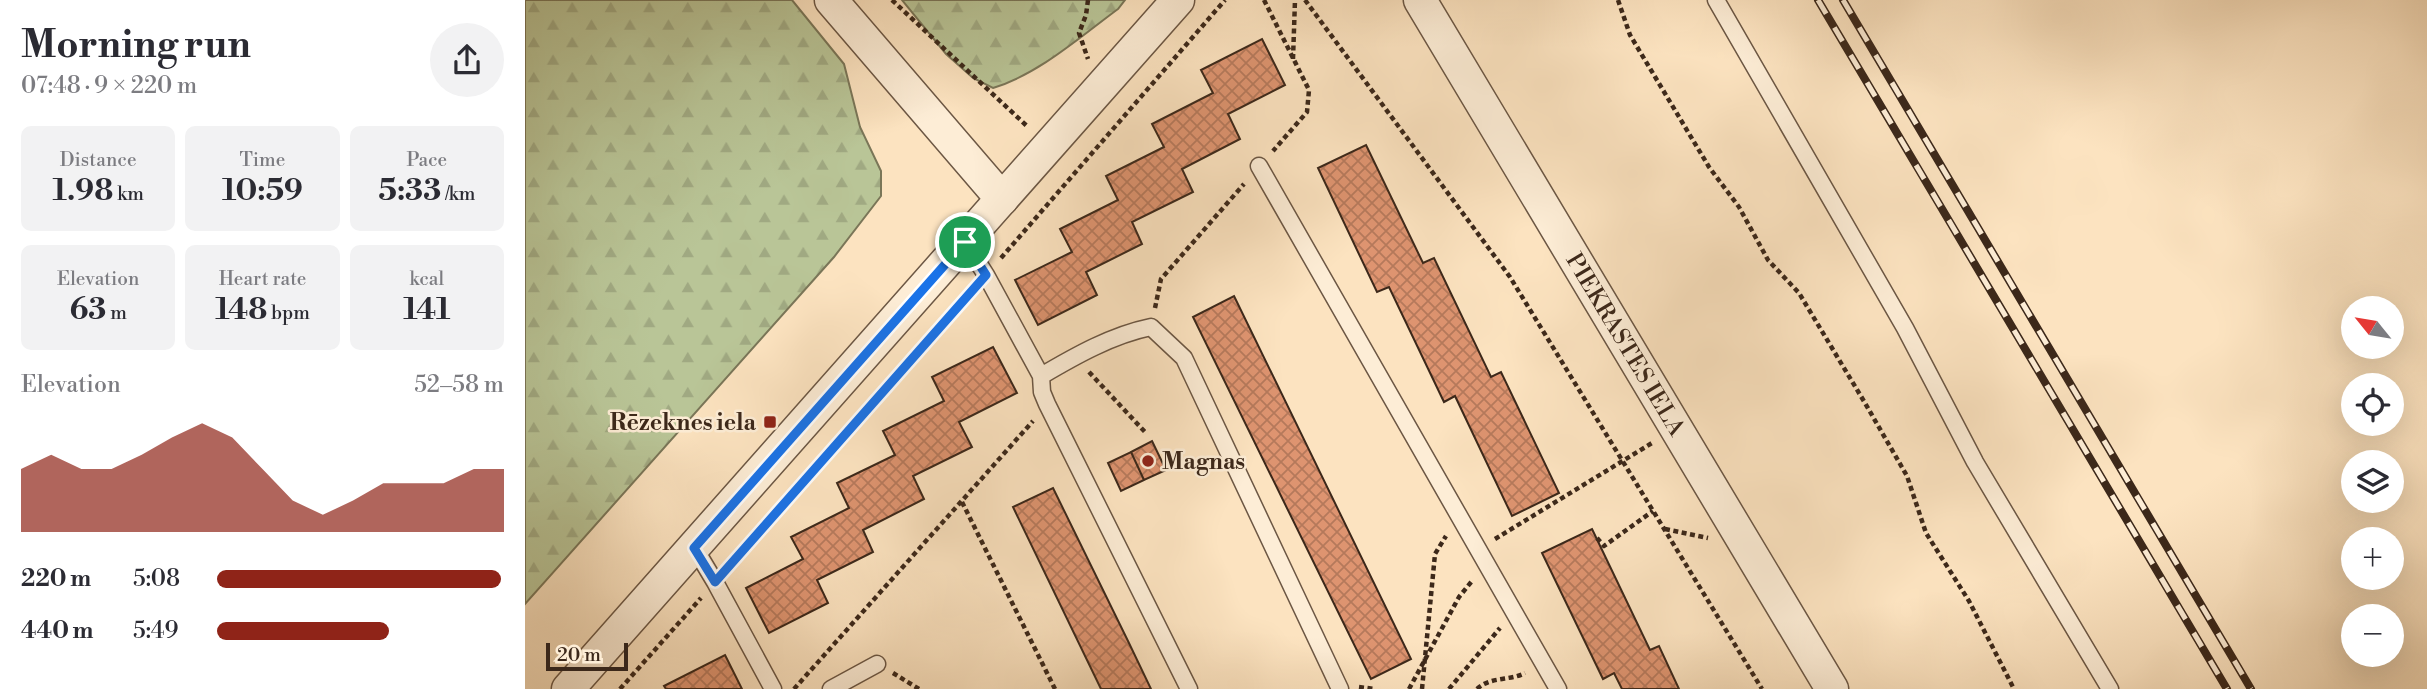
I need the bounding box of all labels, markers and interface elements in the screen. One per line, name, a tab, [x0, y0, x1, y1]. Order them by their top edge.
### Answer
text: Morning run	[21, 22, 251, 69]
button: share	[430, 23, 504, 97]
text: 07:48 · 9 × 220 m	[21, 72, 197, 100]
text: Distance	[60, 148, 137, 172]
text: Time	[240, 148, 285, 172]
text: Pace	[406, 148, 447, 172]
text: 1.98	[52, 172, 113, 210]
text: 10:59	[222, 172, 303, 210]
text: 5:33	[378, 172, 441, 210]
text: km	[113, 182, 144, 206]
text: /km	[441, 182, 475, 206]
pin	[935, 212, 995, 272]
icon: arrive	[946, 223, 984, 261]
street label: PIEKRASTES IELA	[1560, 248, 1691, 442]
text: Elevation	[57, 267, 139, 291]
text: Heart rate	[219, 267, 306, 291]
text: kcal	[410, 267, 444, 291]
text: 63	[69, 291, 106, 329]
text: 148	[215, 291, 267, 329]
text: 141	[403, 291, 450, 329]
north arrow	[2341, 296, 2405, 359]
map controls	[2341, 296, 2404, 667]
text: m	[106, 301, 127, 325]
text: bpm	[267, 301, 310, 325]
text: Elevation	[21, 371, 121, 399]
text: 52–58 m	[414, 371, 504, 399]
button: locate	[2341, 373, 2404, 436]
place label: Rēzeknes iela	[610, 409, 757, 437]
marker: Rēzeknes iela	[762, 414, 778, 430]
place label: Magnas	[1162, 448, 1245, 476]
button: layers	[2341, 450, 2404, 513]
marker: Magnas	[1140, 453, 1156, 469]
button: +	[2341, 527, 2404, 590]
text: 220 m	[21, 565, 91, 593]
text: 5:08	[133, 565, 180, 593]
button: −	[2341, 604, 2404, 667]
text: 440 m	[21, 617, 94, 645]
text: 5:49	[133, 617, 179, 645]
scale bar	[546, 640, 628, 672]
text: 20 m	[557, 643, 601, 667]

